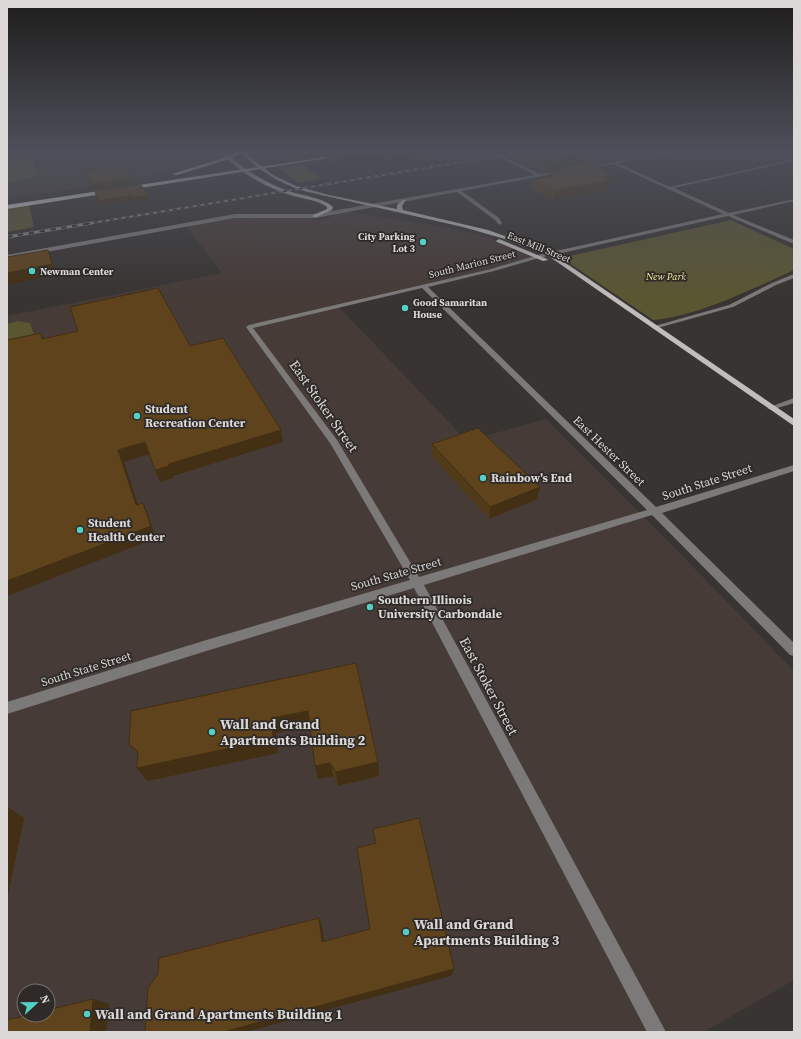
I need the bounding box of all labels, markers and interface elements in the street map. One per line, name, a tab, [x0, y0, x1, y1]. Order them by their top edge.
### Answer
street label: East Mill Street	[505, 228, 573, 266]
place label: City Parking Lot 3	[358, 230, 416, 255]
marker: City Parking Lot 3	[418, 237, 428, 247]
street label: South Marion Street	[427, 247, 517, 281]
place label: Newman Center	[40, 265, 114, 278]
marker: Newman Center	[27, 266, 37, 276]
park label: New Park	[645, 270, 686, 283]
place label: Good Samaritan House	[413, 296, 487, 321]
marker: Good Samaritan House	[400, 303, 410, 313]
street label: East Stoker Street	[285, 356, 364, 457]
place label: Student Recreation Center	[145, 401, 246, 431]
marker: Student Recreation Center	[132, 411, 142, 421]
street label: East Hester Street	[569, 412, 649, 490]
street label: South State Street	[660, 460, 754, 504]
place label: Rainbow's End	[491, 470, 572, 486]
marker: Rainbow's End	[478, 473, 488, 483]
place label: Student Health Center	[88, 515, 165, 545]
marker: Student Health Center	[75, 525, 85, 535]
street label: South State Street	[349, 553, 443, 595]
place label: Southern Illinois University Carbondale	[378, 592, 502, 622]
marker: Southern Illinois University Carbondale	[365, 602, 375, 612]
street label: East Stoker Street	[455, 633, 523, 739]
street label: South State Street	[39, 648, 133, 690]
place label: Wall and Grand Apartments Building 2	[220, 714, 366, 750]
marker: Wall and Grand Apartments Building 2	[207, 727, 217, 737]
place label: Wall and Grand Apartments Building 3	[414, 914, 560, 950]
marker: Wall and Grand Apartments Building 3	[401, 927, 411, 937]
north arrow	[16, 983, 56, 1023]
text: N	[36, 993, 53, 1006]
place label: Wall and Grand Apartments Building 1	[95, 1004, 343, 1024]
marker: Wall and Grand Apartments Building 1	[82, 1009, 92, 1019]

